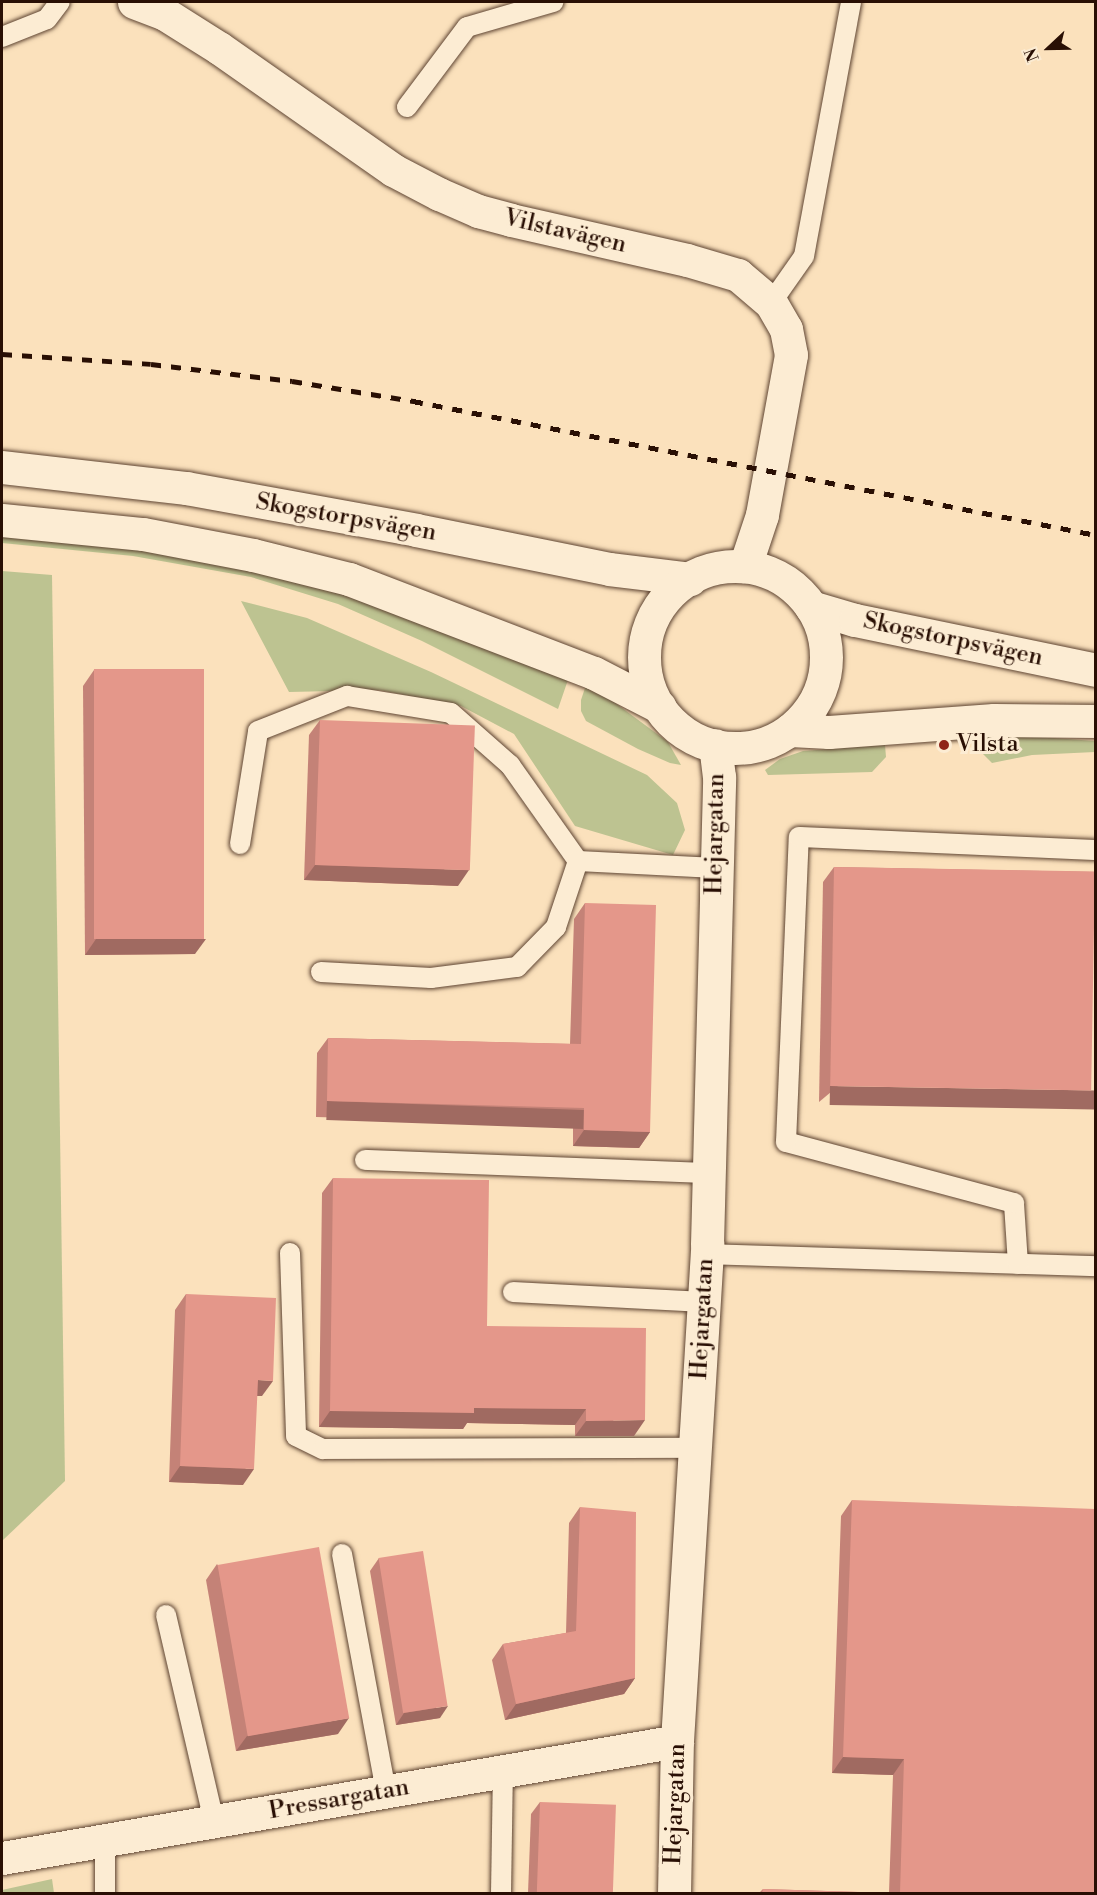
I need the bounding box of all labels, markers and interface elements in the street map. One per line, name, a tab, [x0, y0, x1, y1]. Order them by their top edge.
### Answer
north arrow	[1019, 18, 1079, 78]
text: N	[1021, 45, 1044, 64]
street label: Vilstavägen	[501, 204, 629, 260]
street label: Skogstorpsvägen	[253, 488, 439, 548]
street label: Skogstorpsvägen	[861, 607, 1045, 673]
place label: Vilsta	[956, 731, 1019, 759]
marker: Vilsta	[937, 738, 951, 752]
street label: Hejargatan	[701, 773, 731, 895]
street label: Hejargatan	[685, 1258, 721, 1380]
street label: Hejargatan	[659, 1743, 693, 1865]
street label: Pressargatan	[267, 1773, 411, 1827]

